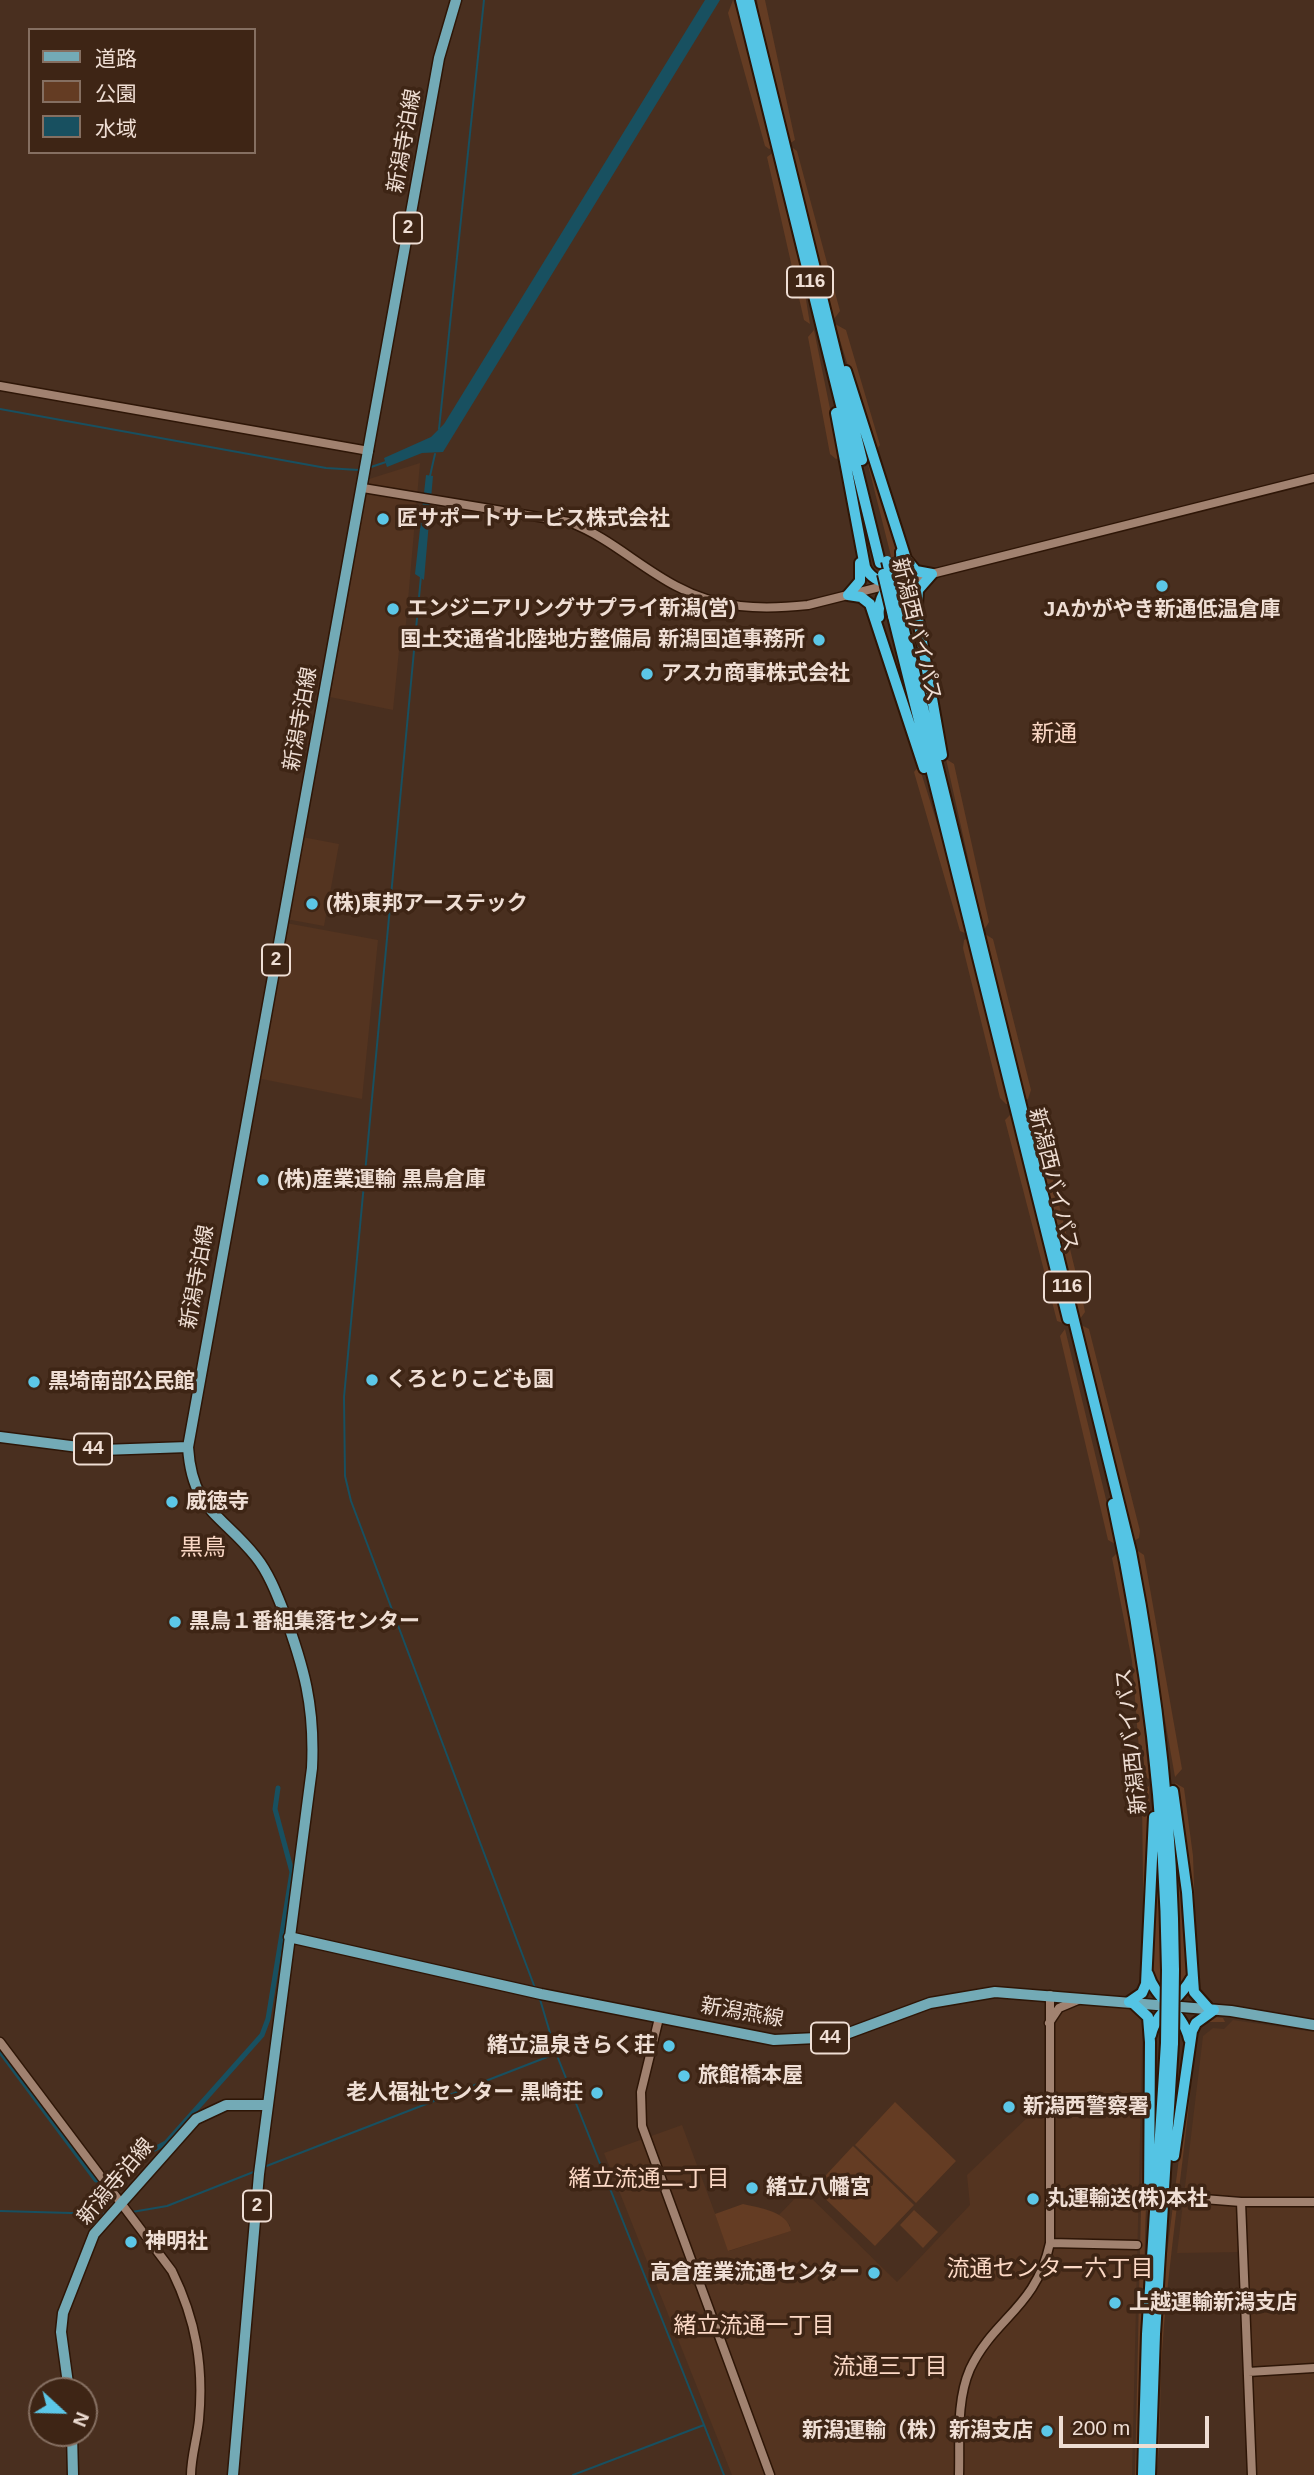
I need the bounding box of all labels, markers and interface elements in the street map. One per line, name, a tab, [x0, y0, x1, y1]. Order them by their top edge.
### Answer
legend	[28, 28, 256, 154]
text: 道路	[95, 47, 137, 70]
text: 公園	[95, 82, 137, 105]
street label: 新潟寺泊線	[383, 87, 427, 195]
text: 水域	[95, 117, 137, 140]
road number: 2	[394, 212, 422, 244]
road number: 116	[787, 266, 833, 298]
place label: 匠サポートサービス株式会社	[397, 506, 670, 532]
marker: 匠サポートサービス株式会社	[375, 511, 391, 527]
street label: 新潟西バイパス	[886, 556, 946, 704]
marker: JAかがやき新通低温倉庫	[1154, 578, 1170, 594]
place label: エンジニアリングサプライ新潟(営)	[407, 596, 736, 622]
place label: JAかがやき新通低温倉庫	[1044, 597, 1280, 623]
marker: エンジニアリングサプライ新潟(営)	[385, 601, 401, 617]
place label: 国土交通省北陸地方整備局 新潟国道事務所	[400, 627, 805, 653]
marker: 国土交通省北陸地方整備局 新潟国道事務所	[811, 632, 827, 648]
place label: アスカ商事株式会社	[661, 661, 850, 687]
street label: 新潟寺泊線	[279, 665, 323, 773]
marker: アスカ商事株式会社	[639, 666, 655, 682]
district label: 新通	[1031, 721, 1077, 749]
place label: (株)東邦アーステック	[326, 891, 528, 917]
marker: (株)東邦アーステック	[304, 896, 320, 912]
road number: 2	[262, 944, 290, 976]
street label: 新潟西バイパス	[1023, 1106, 1083, 1254]
place label: (株)産業運輸 黒鳥倉庫	[277, 1167, 486, 1193]
marker: (株)産業運輸 黒鳥倉庫	[255, 1172, 271, 1188]
street label: 新潟寺泊線	[176, 1223, 220, 1331]
road number: 116	[1044, 1272, 1090, 1302]
place label: くろとりこども園	[386, 1367, 554, 1393]
place label: 黒埼南部公民館	[48, 1369, 195, 1395]
marker: くろとりこども園	[364, 1372, 380, 1388]
marker: 黒埼南部公民館	[26, 1374, 42, 1390]
road number: 44	[74, 1434, 112, 1464]
place label: 威徳寺	[186, 1489, 249, 1515]
marker: 威徳寺	[164, 1494, 180, 1510]
district label: 黒鳥	[180, 1535, 226, 1563]
place label: 黒鳥１番組集落センター	[189, 1609, 420, 1635]
marker: 黒鳥１番組集落センター	[167, 1614, 183, 1630]
street label: 新潟西バイパス	[1112, 1667, 1152, 1815]
street label: 新潟燕線	[698, 1993, 786, 2033]
road number: 44	[811, 2022, 849, 2054]
place label: 緒立温泉きらく荘	[487, 2033, 655, 2059]
marker: 緒立温泉きらく荘	[661, 2038, 677, 2054]
place label: 旅館橋本屋	[698, 2063, 803, 2089]
marker: 旅館橋本屋	[676, 2068, 692, 2084]
place label: 老人福祉センター 黒崎荘	[346, 2080, 583, 2106]
marker: 老人福祉センター 黒崎荘	[589, 2085, 605, 2101]
place label: 新潟西警察署	[1023, 2094, 1149, 2120]
marker: 新潟西警察署	[1001, 2099, 1017, 2115]
street label: 新潟寺泊線	[73, 2134, 159, 2230]
district label: 緒立流通二丁目	[569, 2166, 729, 2194]
place label: 緒立八幡宮	[766, 2175, 871, 2201]
marker: 緒立八幡宮	[744, 2180, 760, 2196]
place label: 丸運輸送(株)本社	[1047, 2186, 1208, 2212]
road number: 2	[243, 2190, 271, 2222]
marker: 丸運輸送(株)本社	[1025, 2191, 1041, 2207]
place label: 神明社	[145, 2229, 208, 2255]
marker: 神明社	[123, 2234, 139, 2250]
district label: 流通センター六丁目	[947, 2256, 1153, 2284]
place label: 高倉産業流通センター	[650, 2260, 860, 2286]
marker: 高倉産業流通センター	[866, 2265, 882, 2281]
place label: 上越運輸新潟支店	[1129, 2290, 1297, 2316]
marker: 上越運輸新潟支店	[1107, 2295, 1123, 2311]
district label: 緒立流通一丁目	[674, 2313, 834, 2341]
district label: 流通三丁目	[833, 2354, 947, 2382]
north arrow	[28, 2377, 98, 2447]
scale bar	[1062, 2402, 1212, 2446]
text: N	[69, 2409, 93, 2430]
text: 200 m	[1072, 2416, 1130, 2439]
place label: 新潟運輸（株）新潟支店	[802, 2418, 1033, 2444]
marker: 新潟運輸（株）新潟支店	[1039, 2423, 1055, 2439]

